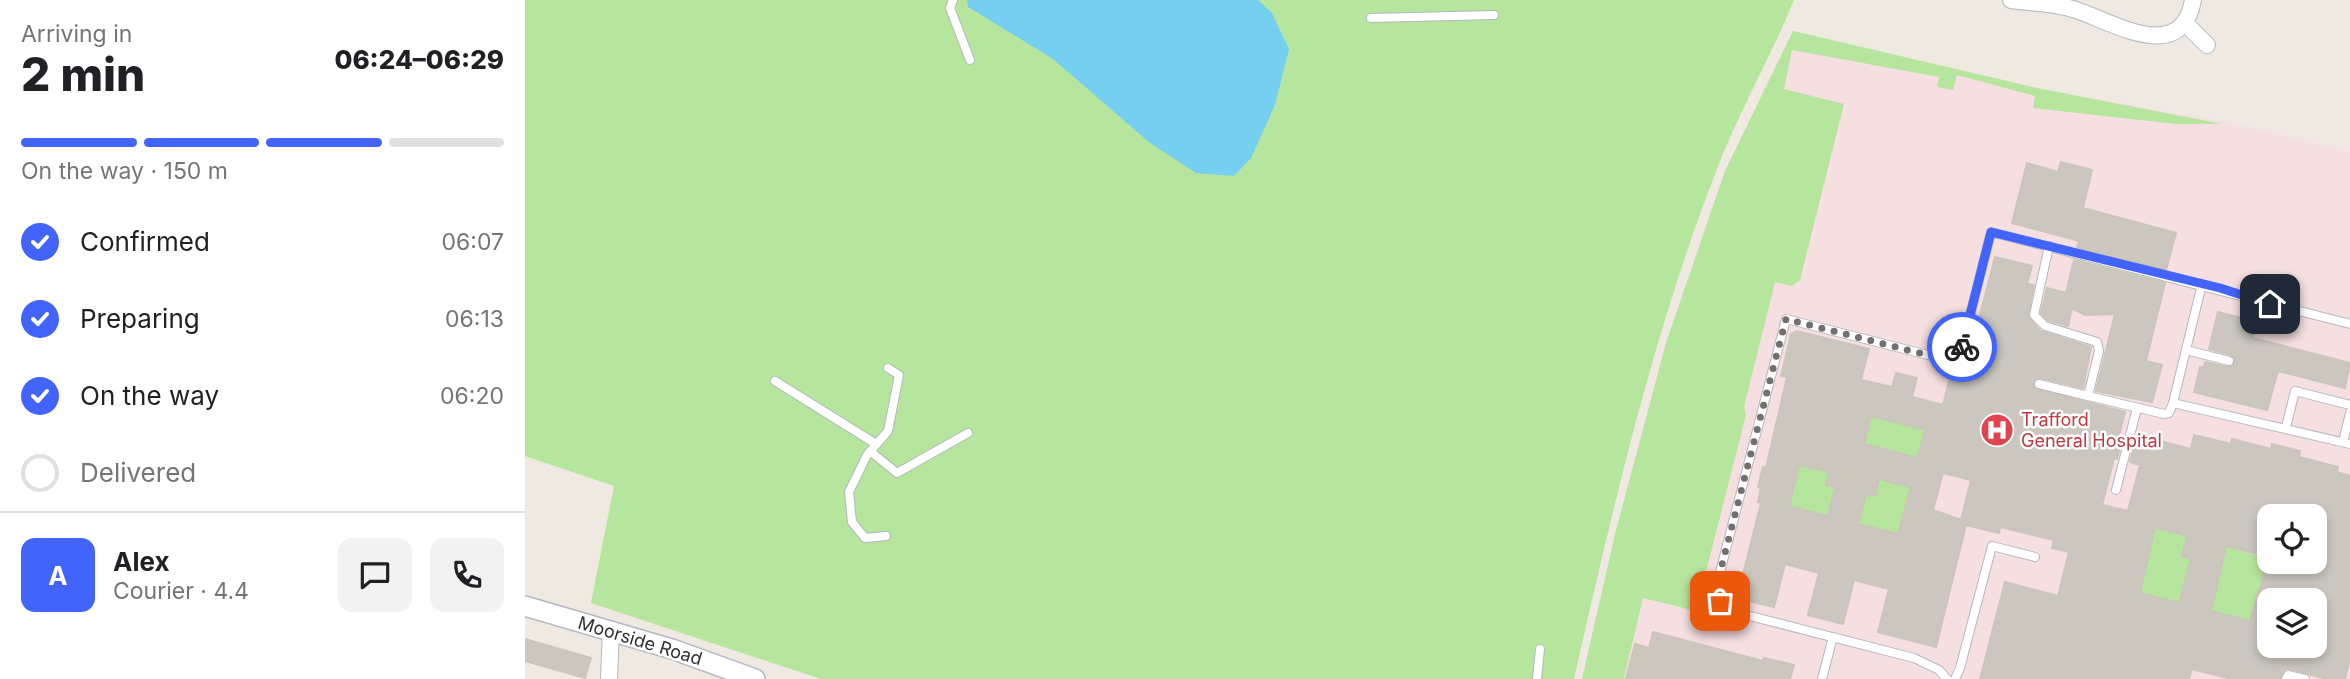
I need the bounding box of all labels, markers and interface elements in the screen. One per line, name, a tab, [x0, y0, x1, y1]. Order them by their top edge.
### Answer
text: Arriving in	[21, 20, 132, 48]
text: 06:24–06:29	[334, 44, 504, 75]
text: 2 min	[21, 46, 145, 102]
text: On the way · 150 m	[21, 157, 228, 185]
icon: check	[21, 223, 59, 261]
text: Confirmed	[80, 226, 210, 257]
text: 06:07	[442, 228, 504, 256]
pin	[2240, 274, 2300, 334]
icon: home	[2251, 285, 2289, 323]
icon: check	[21, 300, 59, 338]
text: Preparing	[80, 303, 200, 334]
text: 06:13	[445, 305, 504, 333]
courier	[1927, 312, 1997, 382]
icon: bike	[1943, 328, 1981, 366]
icon: check	[21, 377, 59, 415]
text: On the way	[80, 380, 219, 411]
text: 06:20	[440, 382, 504, 410]
place label: Trafford General Hospital	[2021, 409, 2162, 451]
hospital icon: Trafford General Hospital	[1978, 411, 2016, 449]
text: Delivered	[80, 457, 196, 488]
map controls	[2257, 504, 2327, 658]
button: locate	[2257, 504, 2327, 574]
button: chat	[338, 538, 412, 612]
button: phone	[430, 538, 504, 612]
text: Alex	[113, 546, 170, 577]
text: A	[48, 560, 68, 591]
pin	[1690, 571, 1750, 631]
text: Courier · 4.4	[113, 577, 249, 605]
icon: bag	[1701, 582, 1739, 620]
button: layers	[2257, 588, 2327, 658]
street label: Moorside Road	[576, 612, 705, 669]

